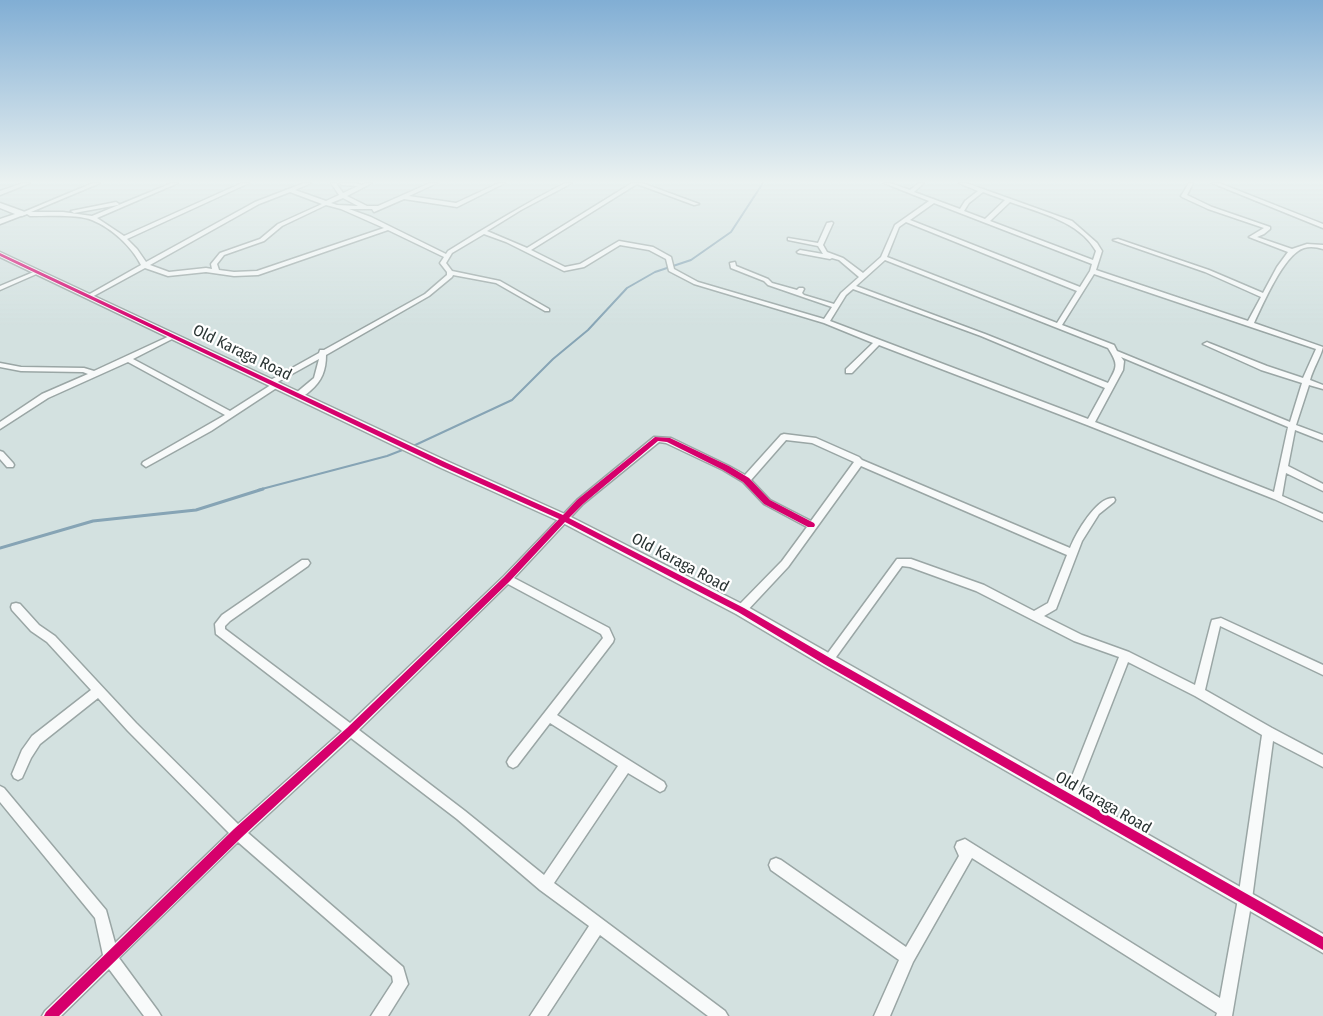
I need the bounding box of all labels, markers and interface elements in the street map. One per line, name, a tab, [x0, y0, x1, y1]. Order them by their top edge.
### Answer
street label: Old Karaga Road	[189, 321, 295, 385]
street label: Old Karaga Road	[628, 529, 732, 597]
street label: Old Karaga Road	[1052, 768, 1154, 838]

